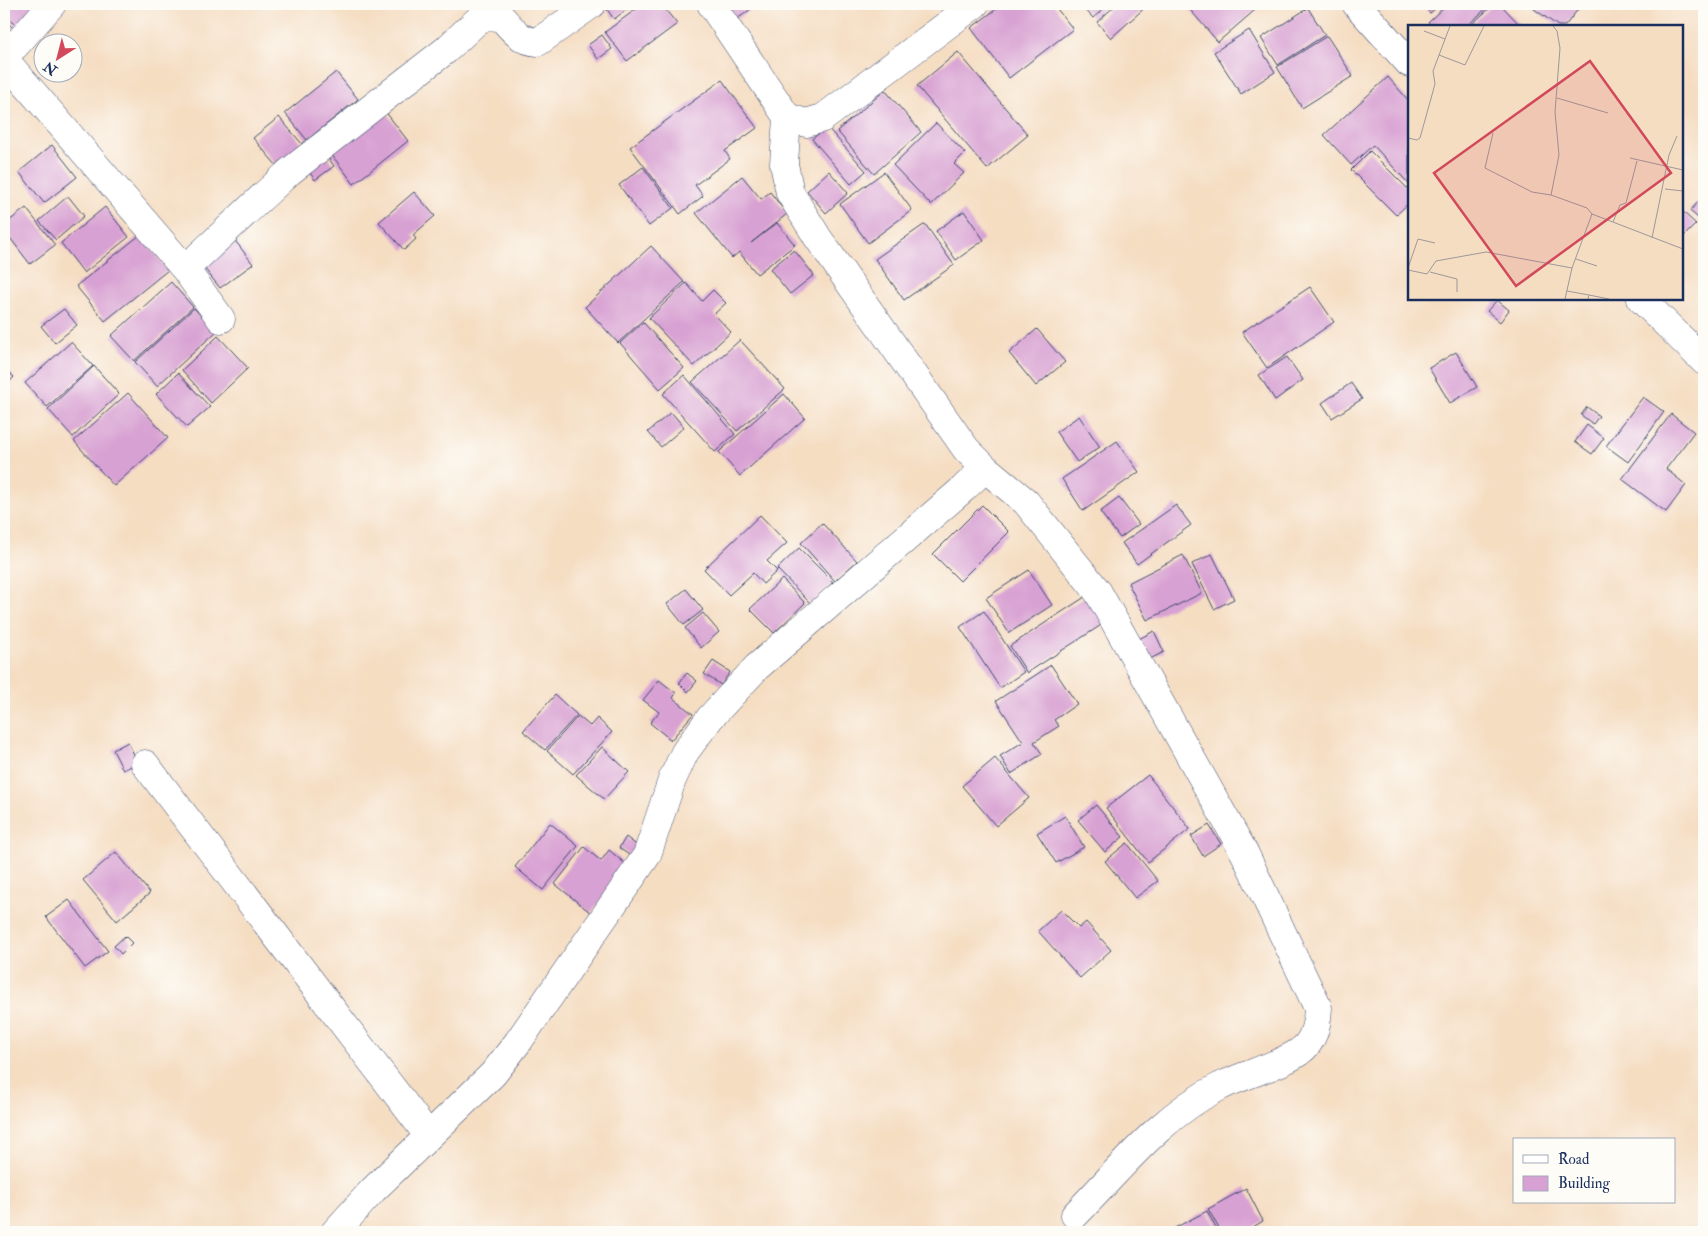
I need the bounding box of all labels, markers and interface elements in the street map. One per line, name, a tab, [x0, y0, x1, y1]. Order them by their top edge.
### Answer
inset map	[1408, 25, 1683, 300]
north arrow	[32, 32, 82, 82]
text: N	[40, 57, 62, 79]
legend	[1513, 1138, 1676, 1204]
text: Road	[1558, 1150, 1590, 1169]
text: Building	[1558, 1174, 1610, 1193]

